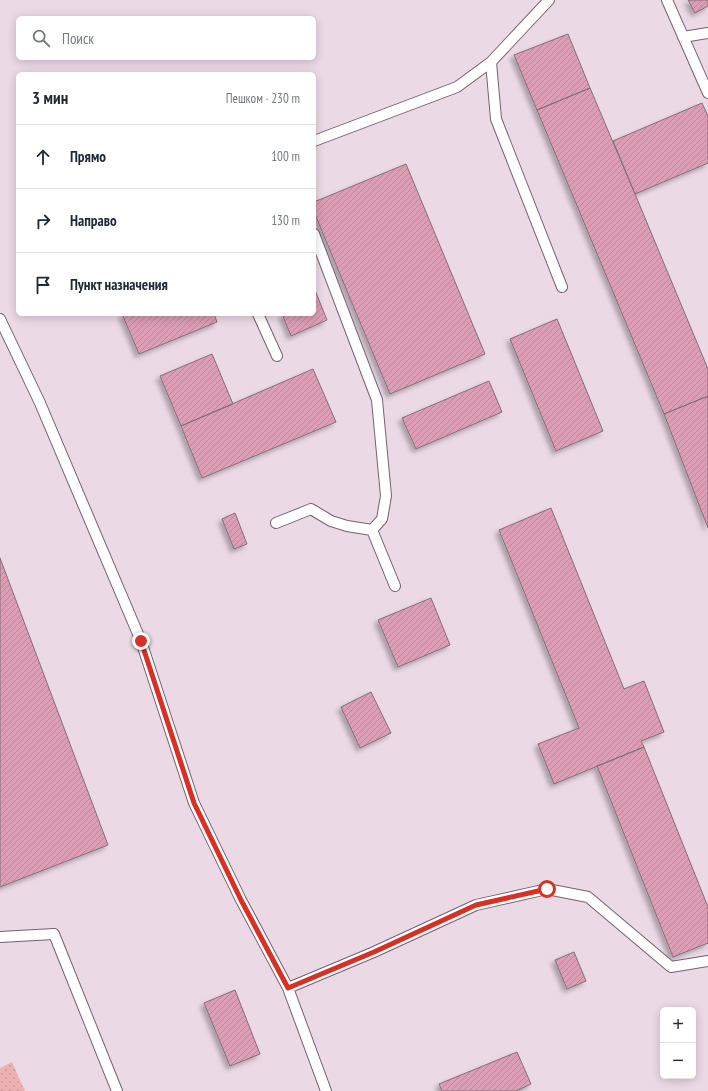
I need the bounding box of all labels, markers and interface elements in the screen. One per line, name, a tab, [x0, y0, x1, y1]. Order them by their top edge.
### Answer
search box	[16, 16, 316, 60]
icon: search	[30, 27, 52, 49]
text: Поиск	[62, 29, 94, 48]
text: 3 мин	[32, 87, 68, 109]
text: Пешком · 230 m	[226, 90, 300, 107]
icon: ahead	[32, 146, 54, 168]
text: Прямо	[70, 147, 106, 166]
text: 100 m	[271, 148, 300, 165]
icon: right	[32, 210, 54, 232]
text: Направо	[70, 211, 117, 230]
text: 130 m	[271, 212, 300, 229]
icon: arrive	[32, 274, 54, 296]
text: Пункт назначения	[70, 275, 168, 294]
route end	[132, 632, 150, 650]
route start	[538, 880, 556, 898]
map controls	[660, 1007, 696, 1079]
button: +	[660, 1007, 696, 1043]
button: −	[660, 1043, 696, 1079]

